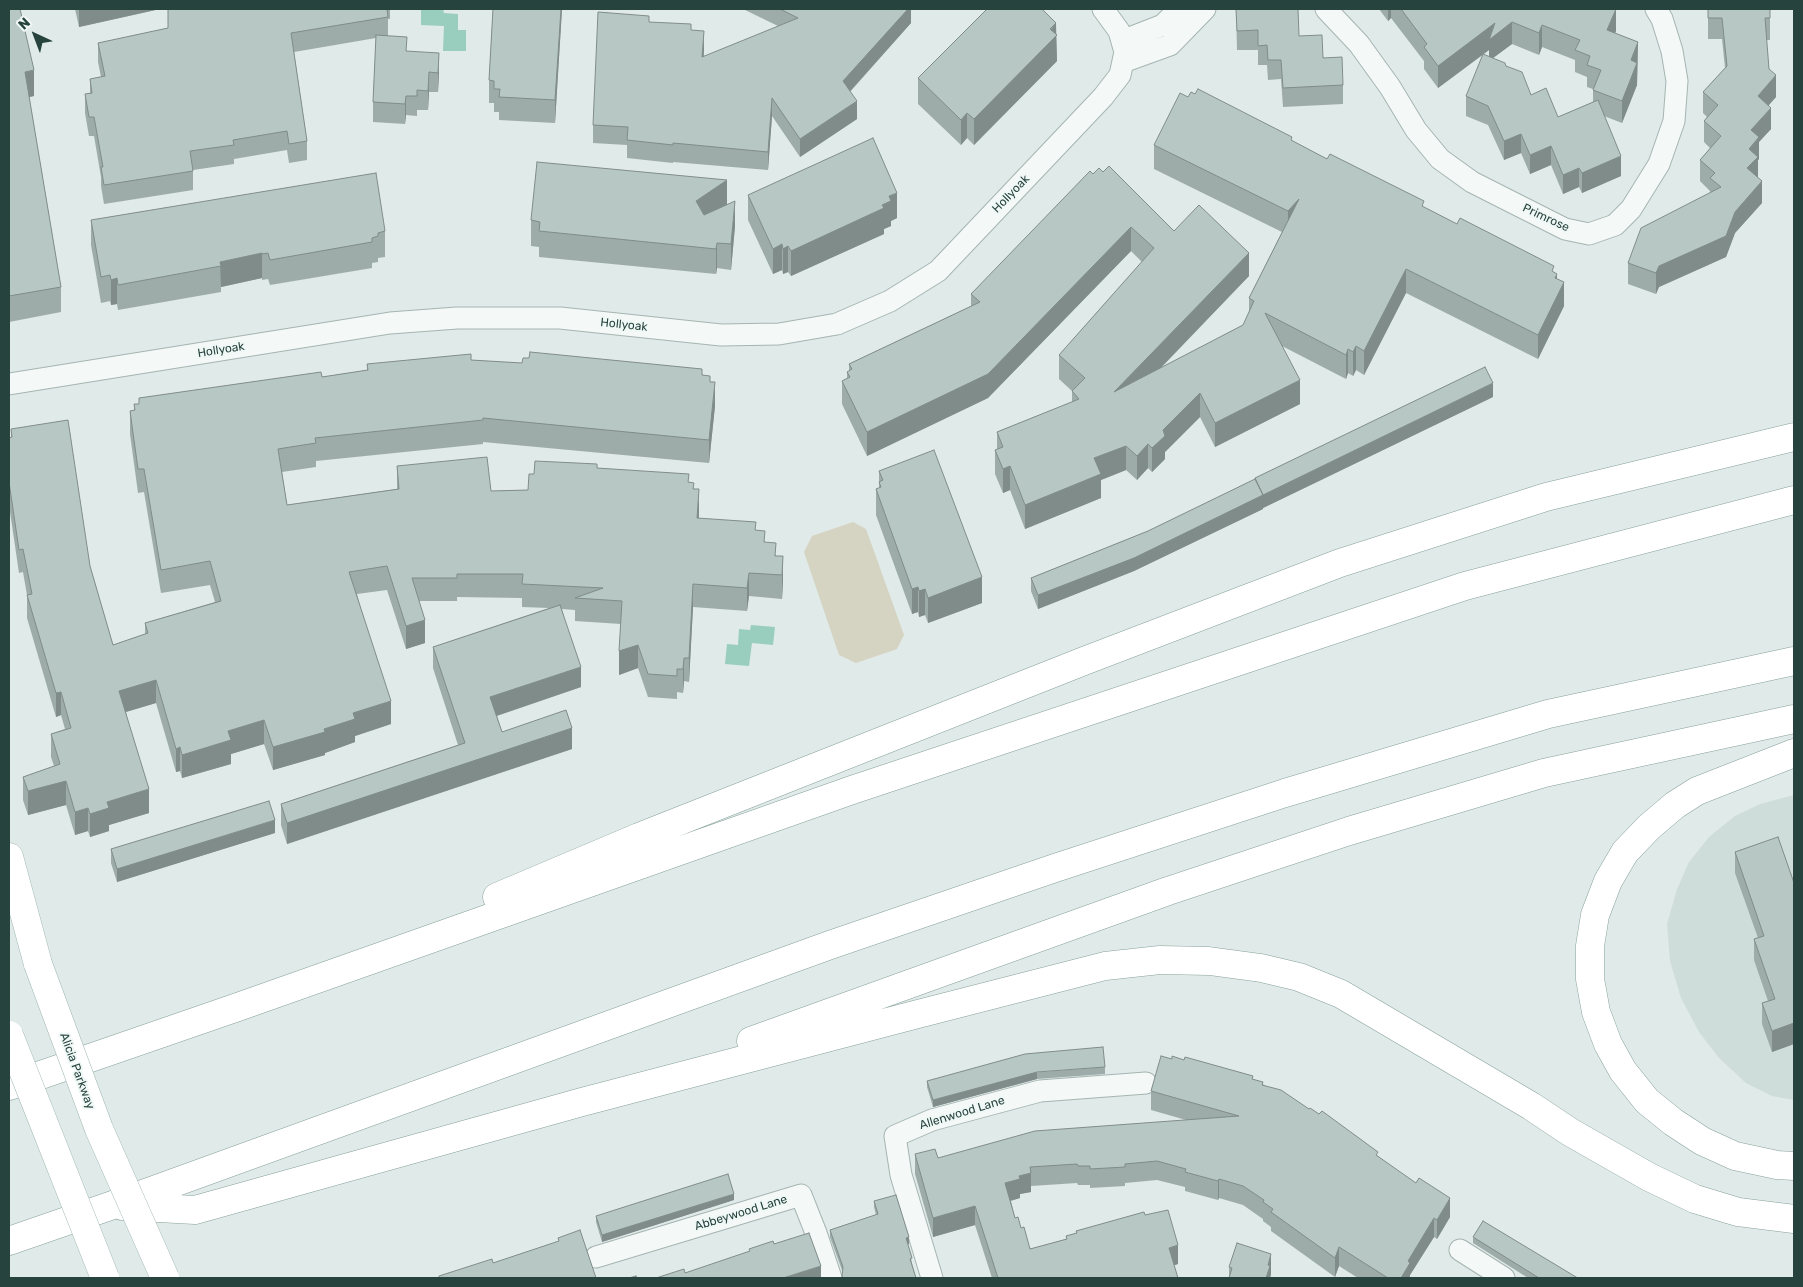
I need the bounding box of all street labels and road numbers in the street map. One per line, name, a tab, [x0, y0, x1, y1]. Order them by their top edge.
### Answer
street label: Hollyoak	[989, 172, 1033, 216]
street label: Primrose	[1520, 201, 1572, 235]
street label: Hollyoak	[600, 315, 648, 335]
street label: Hollyoak	[196, 339, 246, 361]
street label: Alicia Parkway	[56, 1031, 98, 1111]
street label: Allenwood Lane	[918, 1093, 1006, 1133]
street label: Abbeywood Lane	[693, 1192, 789, 1234]

